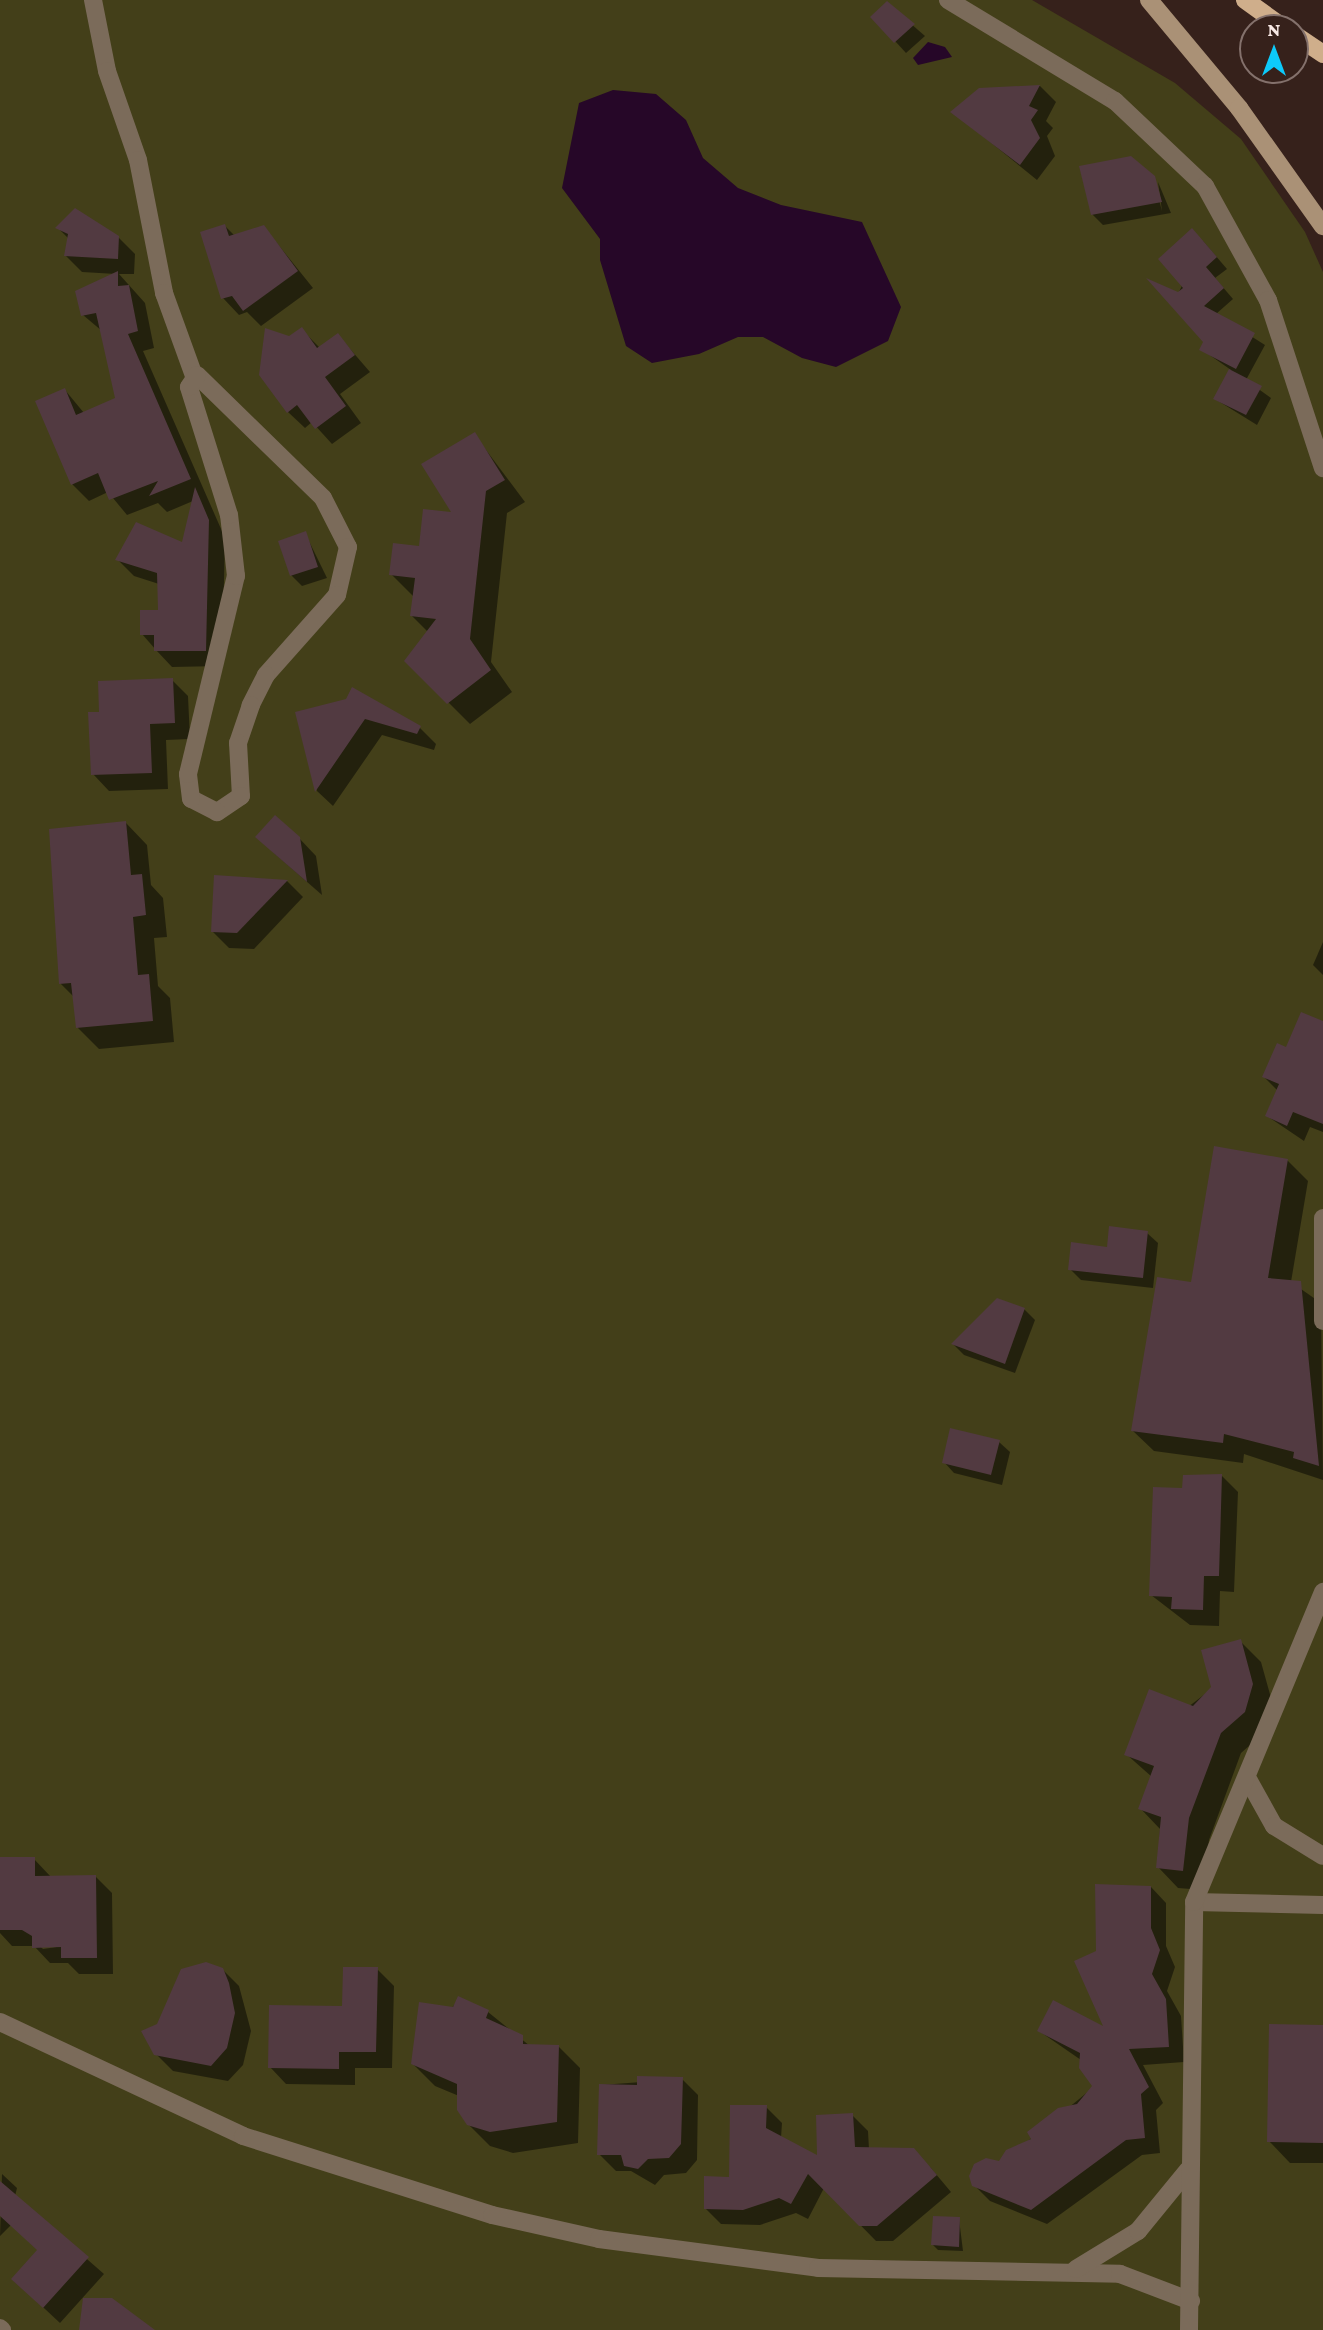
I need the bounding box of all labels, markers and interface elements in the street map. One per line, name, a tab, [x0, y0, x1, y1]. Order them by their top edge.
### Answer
north arrow	[1239, 14, 1309, 84]
text: N	[1268, 19, 1280, 40]

